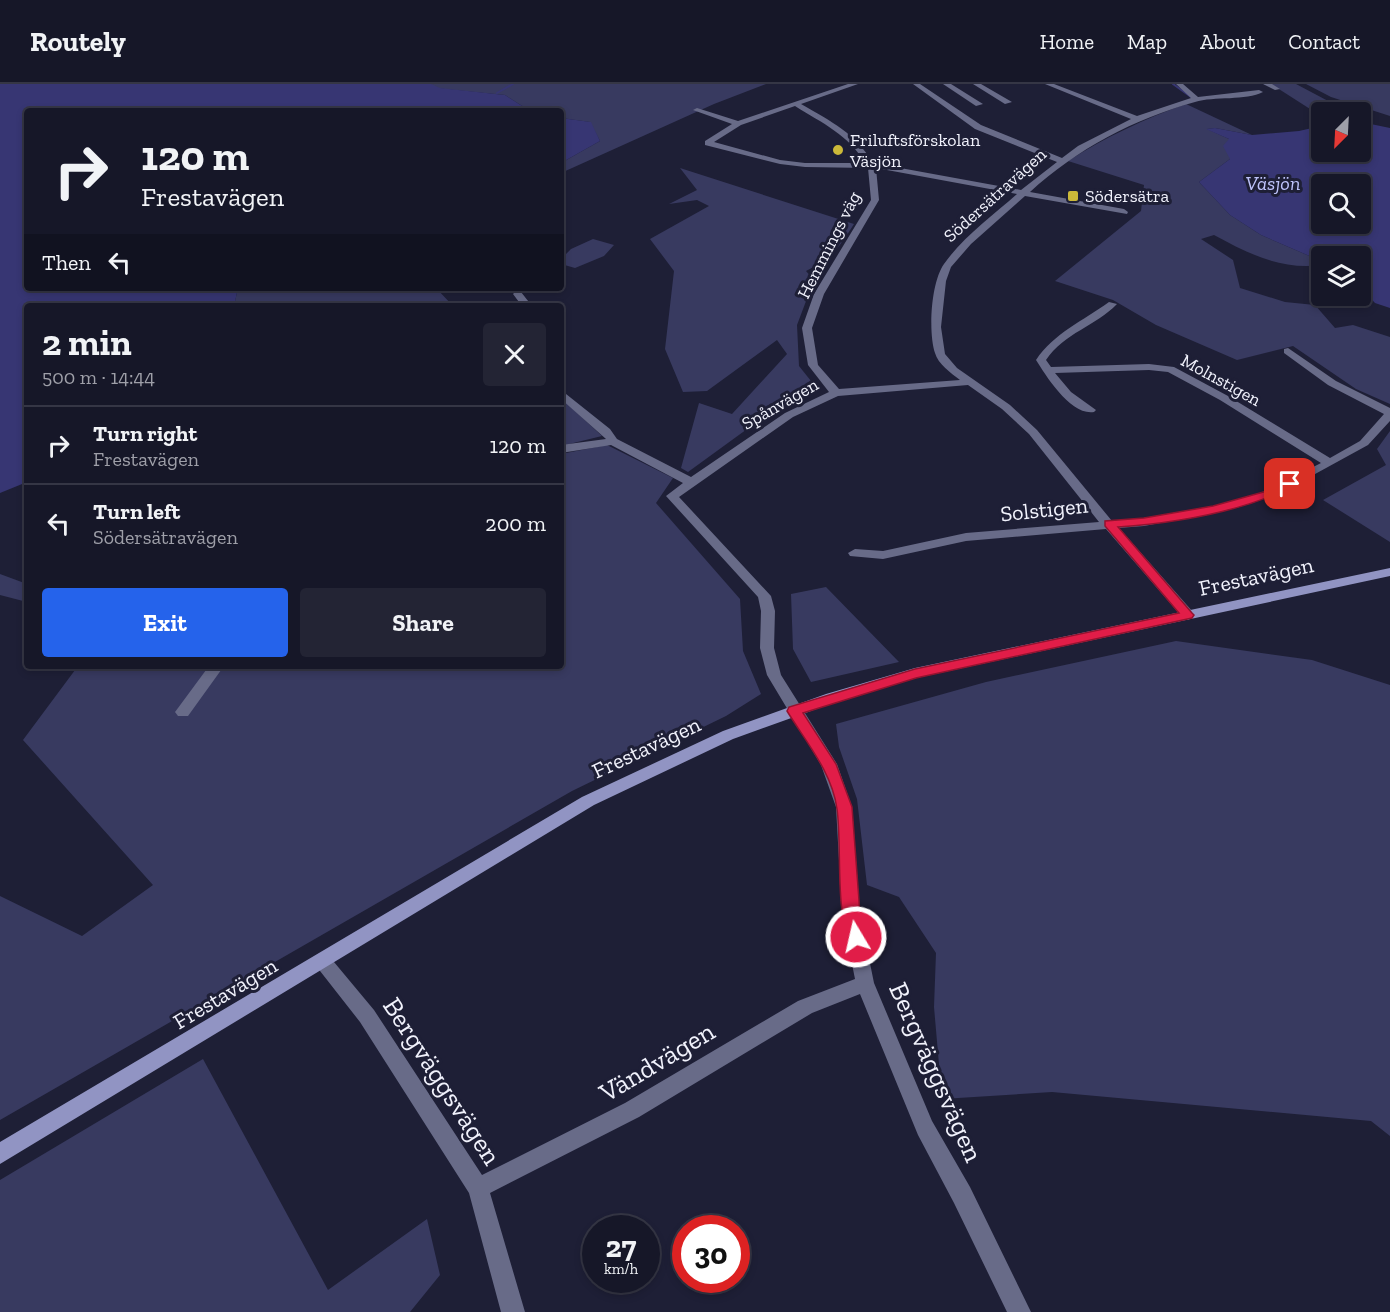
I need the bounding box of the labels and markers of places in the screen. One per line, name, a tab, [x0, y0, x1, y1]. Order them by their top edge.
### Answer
place label: Friluftsförskolan Väsjön	[849, 129, 981, 172]
marker: Friluftsförskolan Väsjön	[831, 143, 845, 157]
place label: Södersätra	[1085, 185, 1170, 207]
marker: Södersätra	[1066, 189, 1080, 203]
pin	[1264, 458, 1315, 509]

